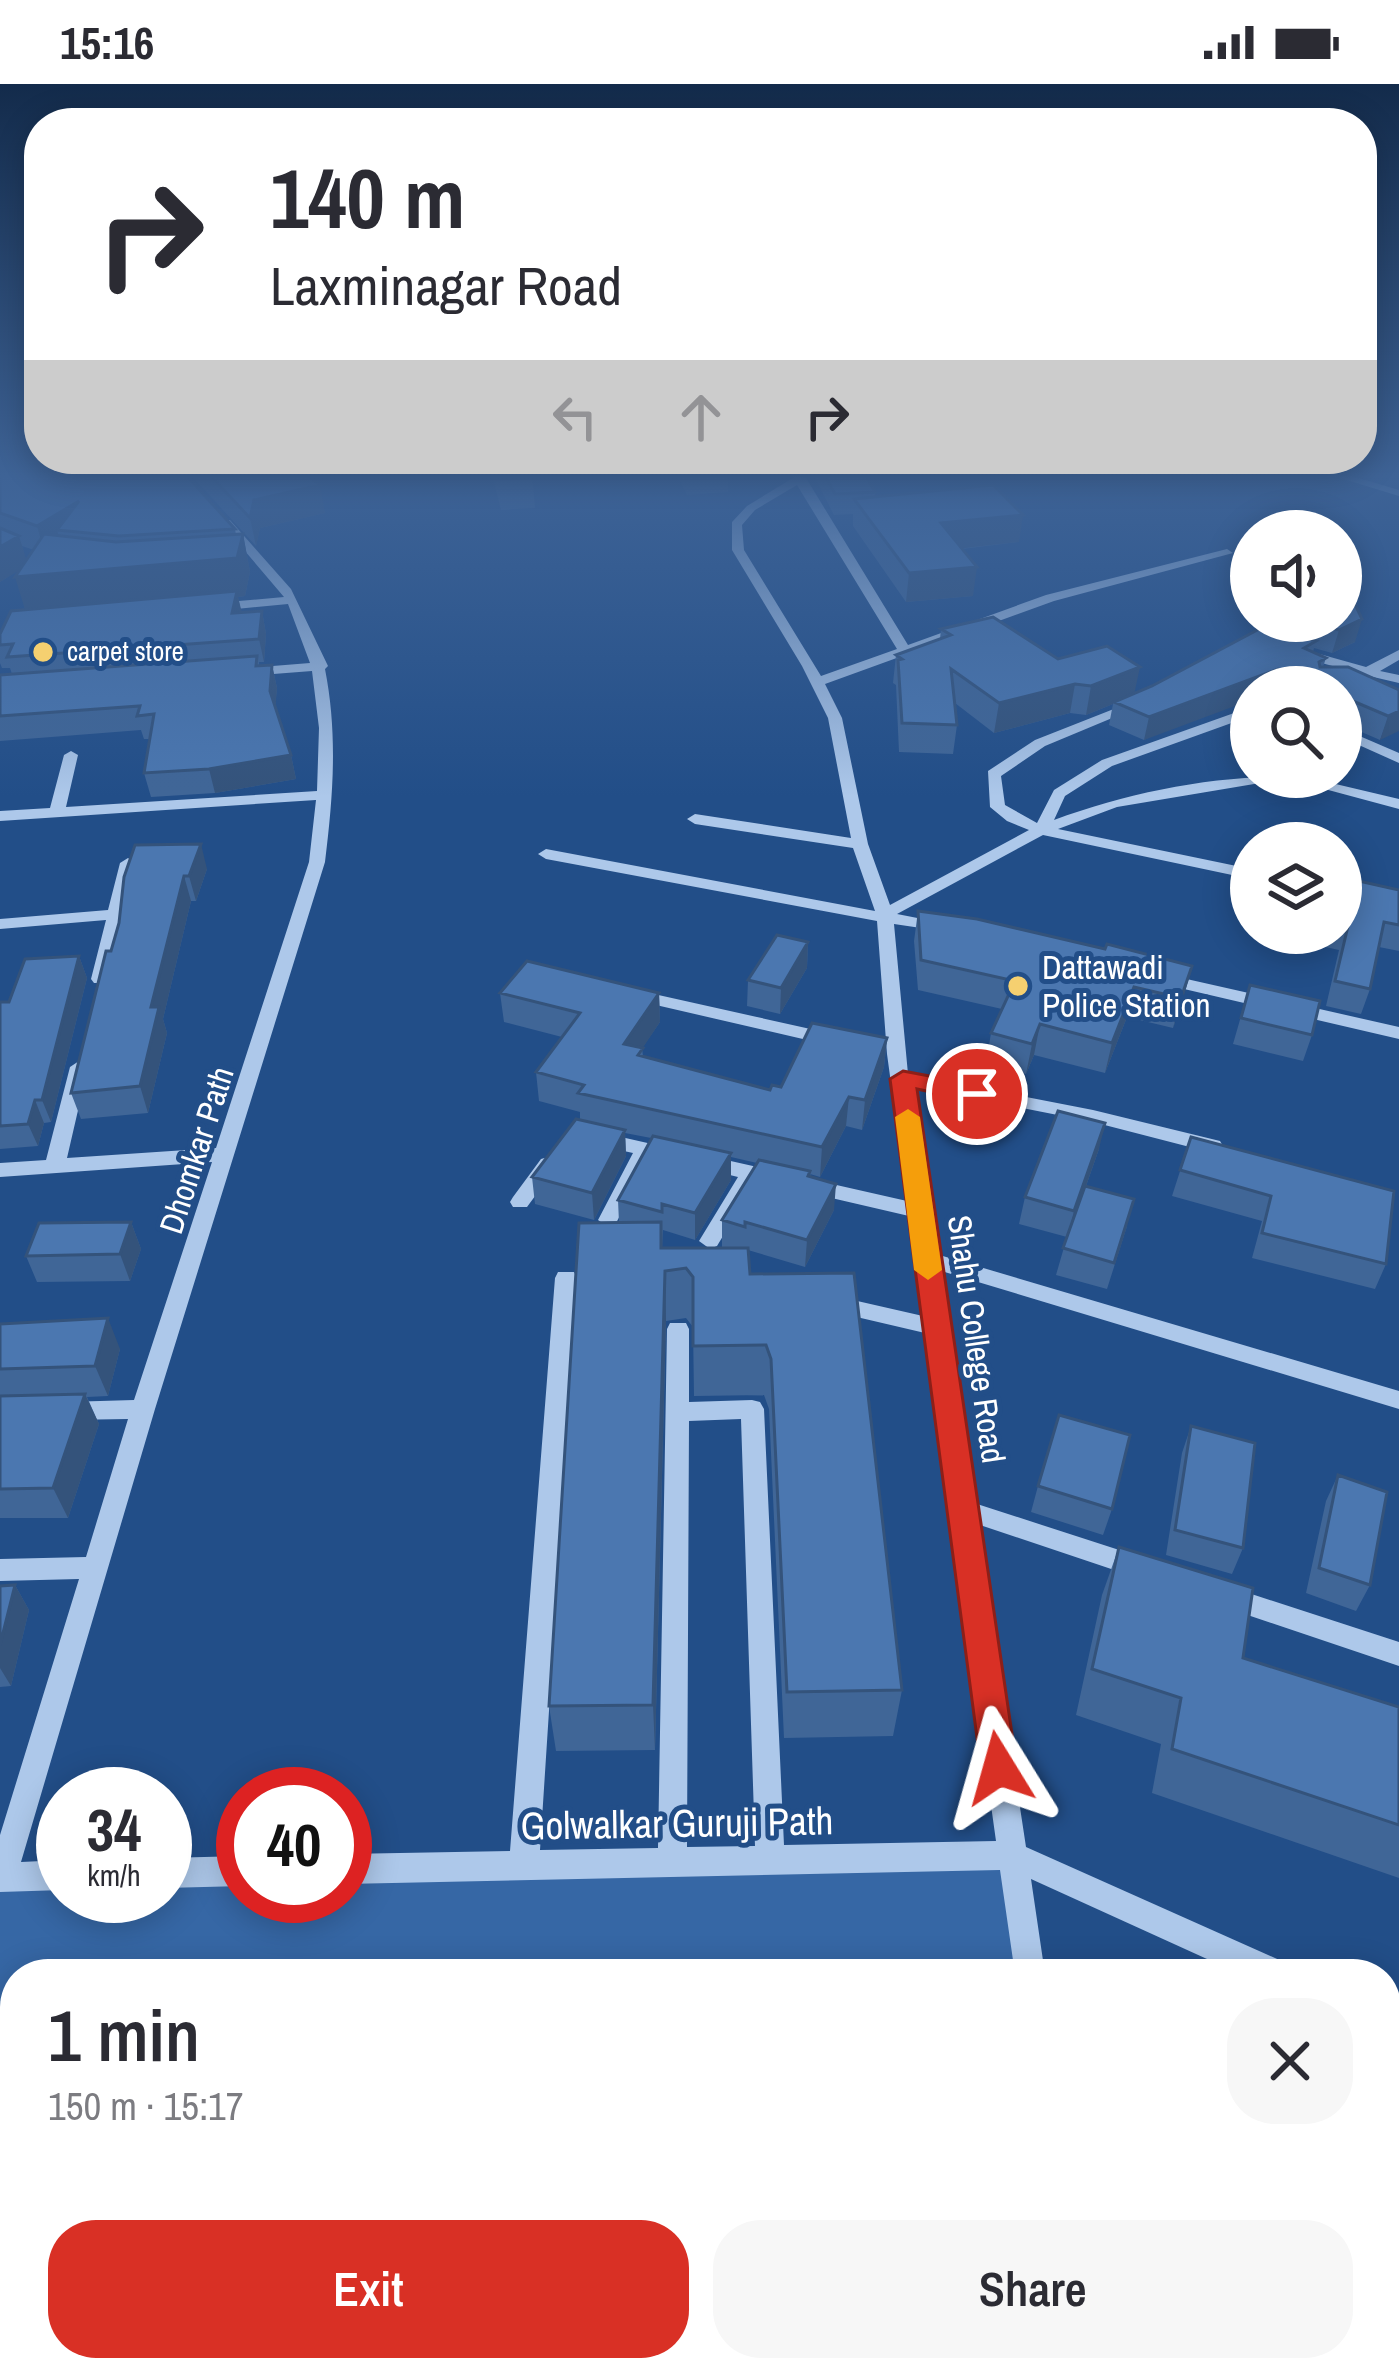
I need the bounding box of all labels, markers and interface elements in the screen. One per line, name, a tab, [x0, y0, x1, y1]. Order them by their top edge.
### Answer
text: 15:16	[60, 12, 154, 73]
text: 140 m	[270, 141, 465, 254]
icon: right	[72, 156, 228, 312]
text: Laxminagar Road	[270, 249, 622, 322]
icon: left	[542, 384, 608, 450]
icon: ahead	[668, 384, 734, 450]
icon: right	[794, 384, 860, 450]
map controls	[1230, 510, 1362, 954]
button: sound	[1230, 510, 1362, 642]
place label: carpet store	[67, 633, 184, 669]
marker: carpet store	[30, 639, 56, 665]
button: search	[1230, 666, 1362, 798]
button: layers	[1230, 822, 1362, 954]
place label: Dattawadi Police Station	[1042, 945, 1211, 1027]
marker: Dattawadi Police Station	[1005, 973, 1031, 999]
pin	[926, 1043, 1028, 1145]
street label: Dhomkar Path	[148, 1061, 244, 1239]
icon: arrive	[944, 1061, 1010, 1127]
street label: Shahu College Road	[938, 1212, 1016, 1466]
position arrow	[936, 1705, 1062, 1831]
speed limit sign: 40	[216, 1767, 372, 1923]
text: 34	[87, 1789, 141, 1870]
street label: Golwalkar Guruji Path	[520, 1794, 834, 1852]
text: km/h	[87, 1855, 141, 1895]
text: 1 min	[48, 1986, 200, 2083]
button: close	[1227, 1998, 1353, 2124]
text: 150 m · 15:17	[48, 2080, 244, 2132]
button: Exit	[48, 2220, 689, 2358]
button: Share	[713, 2220, 1353, 2358]

